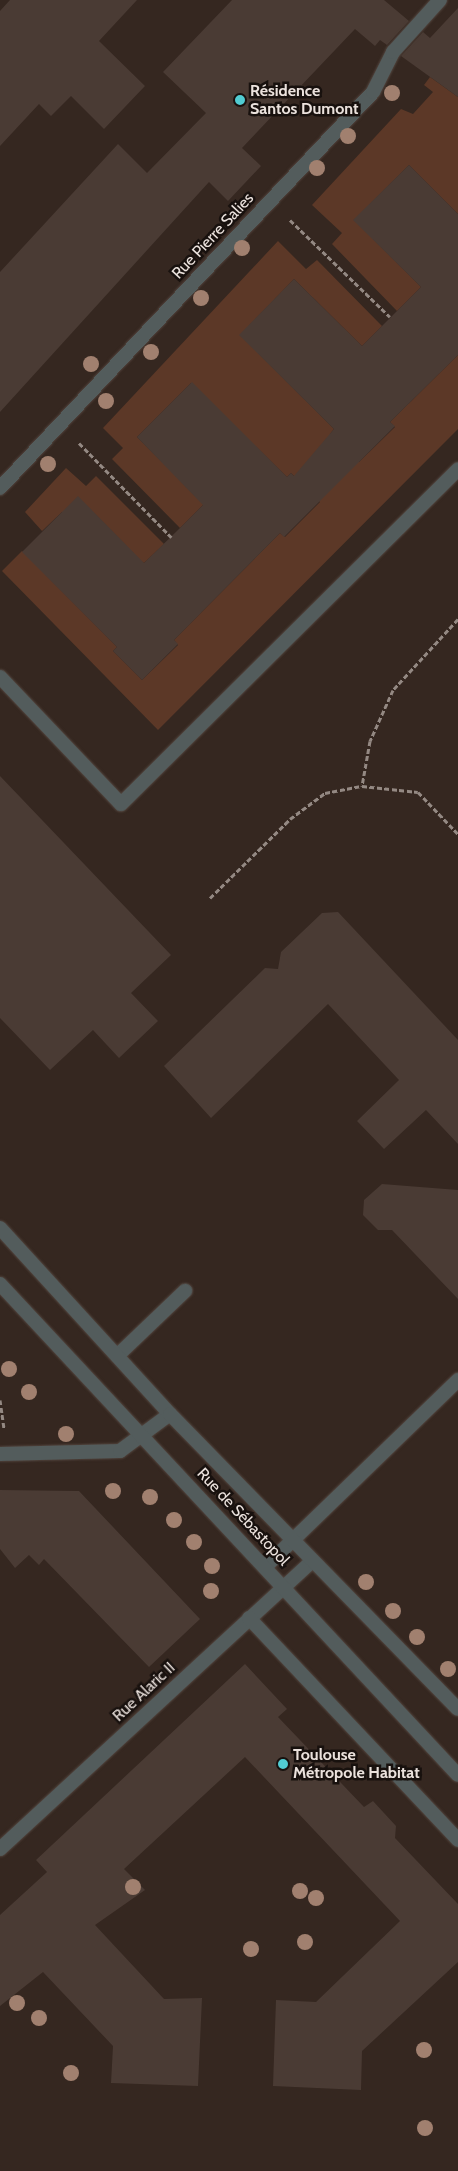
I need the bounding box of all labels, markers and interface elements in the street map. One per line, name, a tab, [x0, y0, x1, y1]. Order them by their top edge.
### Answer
place label: Résidence Santos Dumont	[250, 81, 358, 119]
marker: Résidence Santos Dumont	[234, 94, 246, 106]
street label: Rue Pierre Salies	[168, 189, 258, 283]
street label: Rue de Sébastopol	[193, 1464, 293, 1570]
street label: Rue Alaric II	[109, 1658, 179, 1726]
place label: Toulouse Métropole Habitat	[293, 1745, 420, 1783]
marker: Toulouse Métropole Habitat	[277, 1758, 289, 1770]

